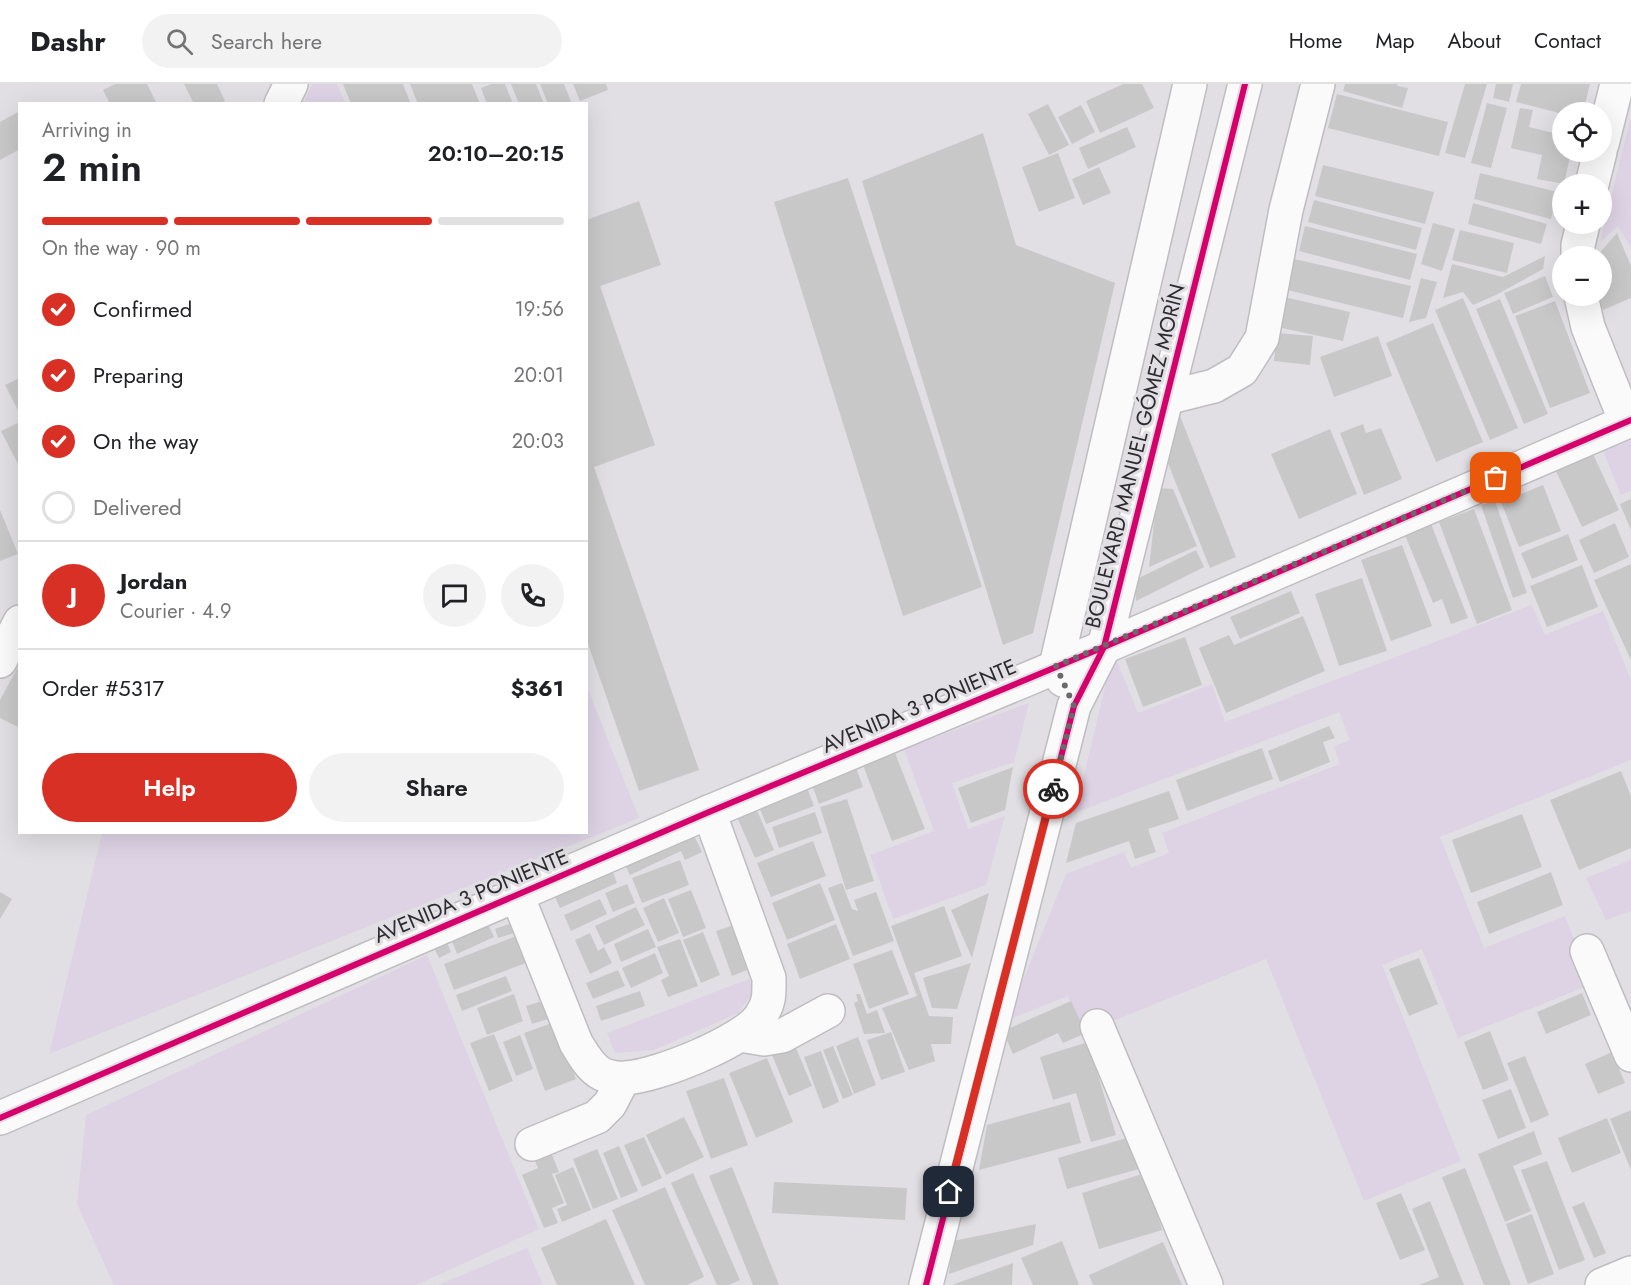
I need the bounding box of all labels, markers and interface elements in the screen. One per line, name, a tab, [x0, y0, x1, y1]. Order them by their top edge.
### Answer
search box	[142, 14, 562, 68]
text: Dashr	[30, 21, 106, 62]
icon: search	[163, 25, 196, 58]
text: Search here	[211, 25, 322, 57]
text: Home	[1289, 26, 1342, 56]
text: Map	[1375, 26, 1415, 56]
text: About	[1448, 26, 1501, 56]
text: Contact	[1534, 26, 1601, 56]
map controls	[1552, 102, 1612, 306]
button: locate	[1552, 102, 1612, 162]
text: Arriving in	[42, 116, 132, 145]
text: 20:10–20:15	[428, 137, 564, 169]
text: 2 min	[42, 139, 142, 196]
button: +	[1552, 174, 1612, 234]
text: On the way · 90 m	[42, 234, 201, 263]
button: −	[1552, 246, 1612, 306]
street label: BOULEVARD MANUEL GÓMEZ MORÍN	[1078, 281, 1192, 631]
icon: check	[42, 293, 75, 326]
text: Confirmed	[93, 293, 192, 325]
text: 19:56	[515, 295, 564, 324]
icon: check	[42, 359, 75, 392]
text: Preparing	[93, 359, 184, 391]
text: 20:01	[514, 361, 564, 390]
icon: check	[42, 425, 75, 458]
text: On the way	[93, 425, 198, 457]
text: 20:03	[512, 427, 564, 456]
pin	[1470, 452, 1521, 503]
icon: bag	[1479, 461, 1512, 494]
text: Delivered	[93, 491, 182, 523]
button: chat	[423, 564, 486, 627]
button: phone	[501, 564, 564, 627]
text: Jordan	[120, 565, 187, 597]
text: J	[70, 579, 77, 611]
text: Courier · 4.9	[120, 597, 232, 626]
street label: AVENIDA 3 PONIENTE	[817, 651, 1021, 761]
text: Order #5317	[42, 672, 164, 704]
text: $361	[511, 672, 564, 704]
button: Help	[42, 753, 297, 822]
button: Share	[309, 753, 564, 822]
courier	[1023, 759, 1083, 819]
icon: bike	[1037, 773, 1070, 806]
street label: AVENIDA 3 PONIENTE	[369, 841, 573, 951]
pin	[923, 1166, 974, 1217]
icon: home	[932, 1175, 965, 1208]

